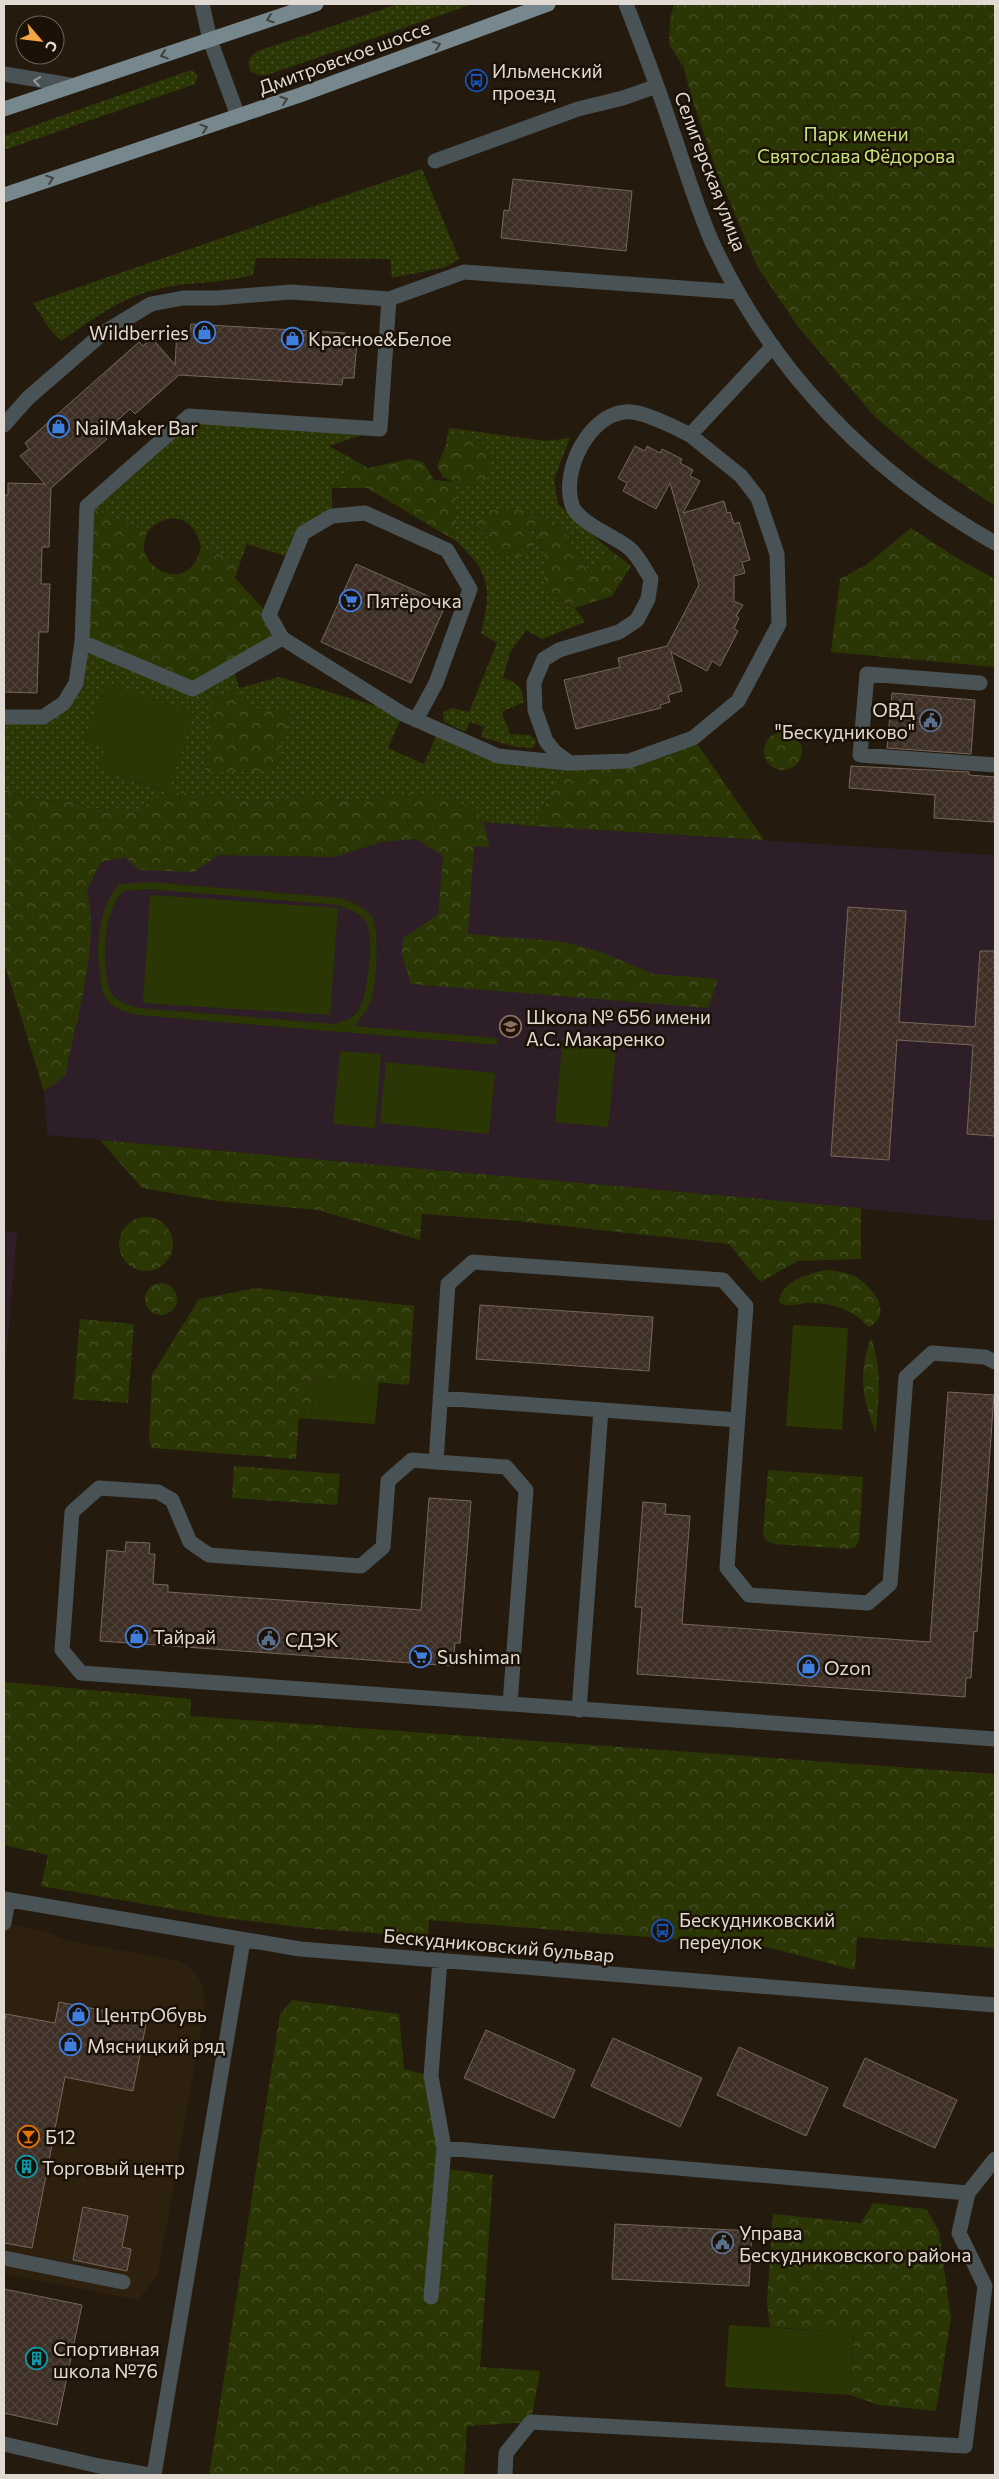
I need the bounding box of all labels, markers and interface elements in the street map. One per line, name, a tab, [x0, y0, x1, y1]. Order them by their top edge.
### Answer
one-way arrow	[266, 14, 275, 24]
north arrow	[15, 15, 65, 65]
street label: Дмитровское шоссе	[255, 15, 433, 99]
text: С	[42, 38, 62, 55]
one-way arrow	[432, 41, 441, 51]
one-way arrow	[160, 49, 168, 59]
place label: Ильменский проезд	[492, 59, 603, 104]
bus stop icon: Ильменский проезд	[464, 69, 488, 93]
one-way arrow	[32, 76, 40, 87]
street label: Селигерская улица	[670, 88, 752, 254]
one-way arrow	[280, 96, 288, 106]
park label: Парк имени Святослава Фёдорова	[757, 122, 955, 167]
one-way arrow	[199, 123, 208, 133]
one-way arrow	[45, 175, 54, 185]
shop icon: Wildberries	[193, 320, 217, 344]
place label: Wildberries	[89, 321, 189, 344]
shop icon: Красное&Белое	[280, 326, 304, 350]
place label: Красное&Белое	[308, 327, 452, 350]
shop icon: NailMaker Bar	[47, 415, 71, 439]
place label: NailMaker Bar	[75, 416, 198, 439]
supermarket icon: Пятёрочка	[338, 588, 362, 612]
place label: Пятёрочка	[366, 589, 462, 612]
place label: ОВД "Бескудниково"	[775, 698, 915, 743]
public building icon: ОВД "Бескудниково"	[919, 708, 943, 732]
place label: Школа № 656 имени А.С. Макаренко	[526, 1005, 711, 1050]
school or university icon: Школа № 656 имени А.С. Макаренко	[498, 1015, 522, 1039]
shop icon: Тайрай	[125, 1624, 149, 1648]
place label: Тайрай	[153, 1625, 216, 1648]
public building icon: СДЭК	[257, 1627, 281, 1651]
place label: СДЭК	[285, 1628, 339, 1651]
supermarket icon: Sushiman	[409, 1644, 433, 1668]
place label: Sushiman	[437, 1645, 521, 1668]
shop icon: Ozon	[796, 1655, 820, 1679]
place label: Ozon	[824, 1656, 871, 1679]
place label: Бескудниковский переулок	[679, 1908, 835, 1953]
bus stop icon: Бескудниковский переулок	[651, 1918, 675, 1942]
street label: Бескудниковский бульвар	[383, 1923, 615, 1967]
shop icon: ЦентрОбувь	[67, 2002, 91, 2026]
place label: ЦентрОбувь	[95, 2003, 207, 2026]
shop icon: Мясницкий ряд	[59, 2033, 83, 2057]
place label: Мясницкий ряд	[87, 2034, 225, 2057]
bar icon: Б12	[17, 2124, 41, 2148]
place label: Б12	[45, 2125, 76, 2148]
building icon: Торговый центр	[14, 2155, 38, 2179]
place label: Торговый центр	[42, 2156, 185, 2179]
place label: Управа Бескудниковского района	[739, 2221, 971, 2266]
public building icon: Управа Бескудниковского района	[711, 2231, 735, 2255]
place label: Спортивная школа №76	[53, 2337, 160, 2382]
building icon: Спортивная школа №76	[25, 2347, 49, 2371]

